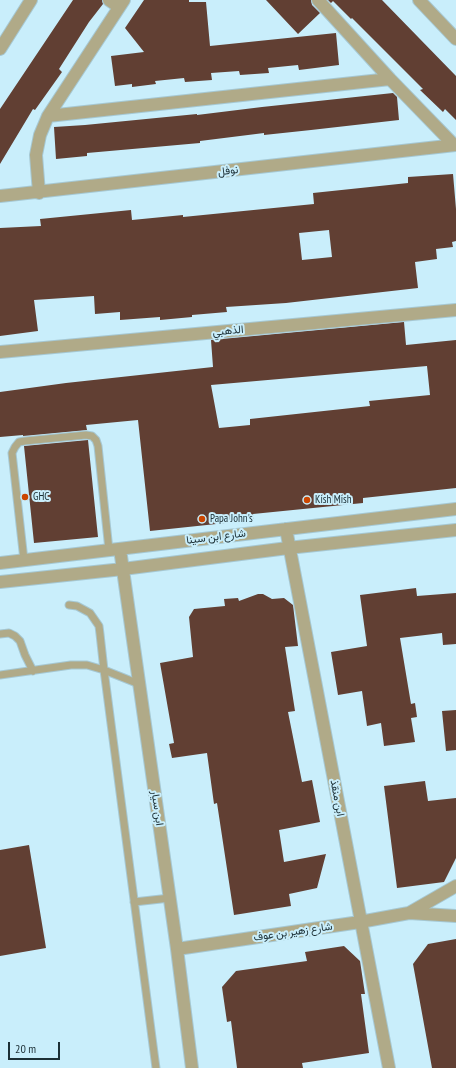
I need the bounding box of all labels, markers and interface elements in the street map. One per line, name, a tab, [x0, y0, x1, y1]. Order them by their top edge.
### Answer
street label: نوفل	[217, 163, 239, 179]
street label: الذهبي	[212, 323, 244, 339]
place label: GHC	[33, 490, 49, 504]
marker: GHC	[20, 492, 30, 502]
place label: Kish Mish	[315, 493, 352, 507]
marker: Kish Mish	[302, 495, 312, 505]
place label: Papa John's	[210, 512, 253, 526]
marker: Papa John's	[197, 514, 207, 524]
street label: شارع ابن سينا	[186, 527, 246, 547]
street label: ابن منقذ	[327, 779, 347, 817]
street label: ابن سيار	[148, 790, 166, 826]
street label: شارع زهير بن عوف	[253, 920, 333, 944]
scale bar	[10, 1034, 62, 1060]
text: 20 m	[15, 1041, 36, 1056]

